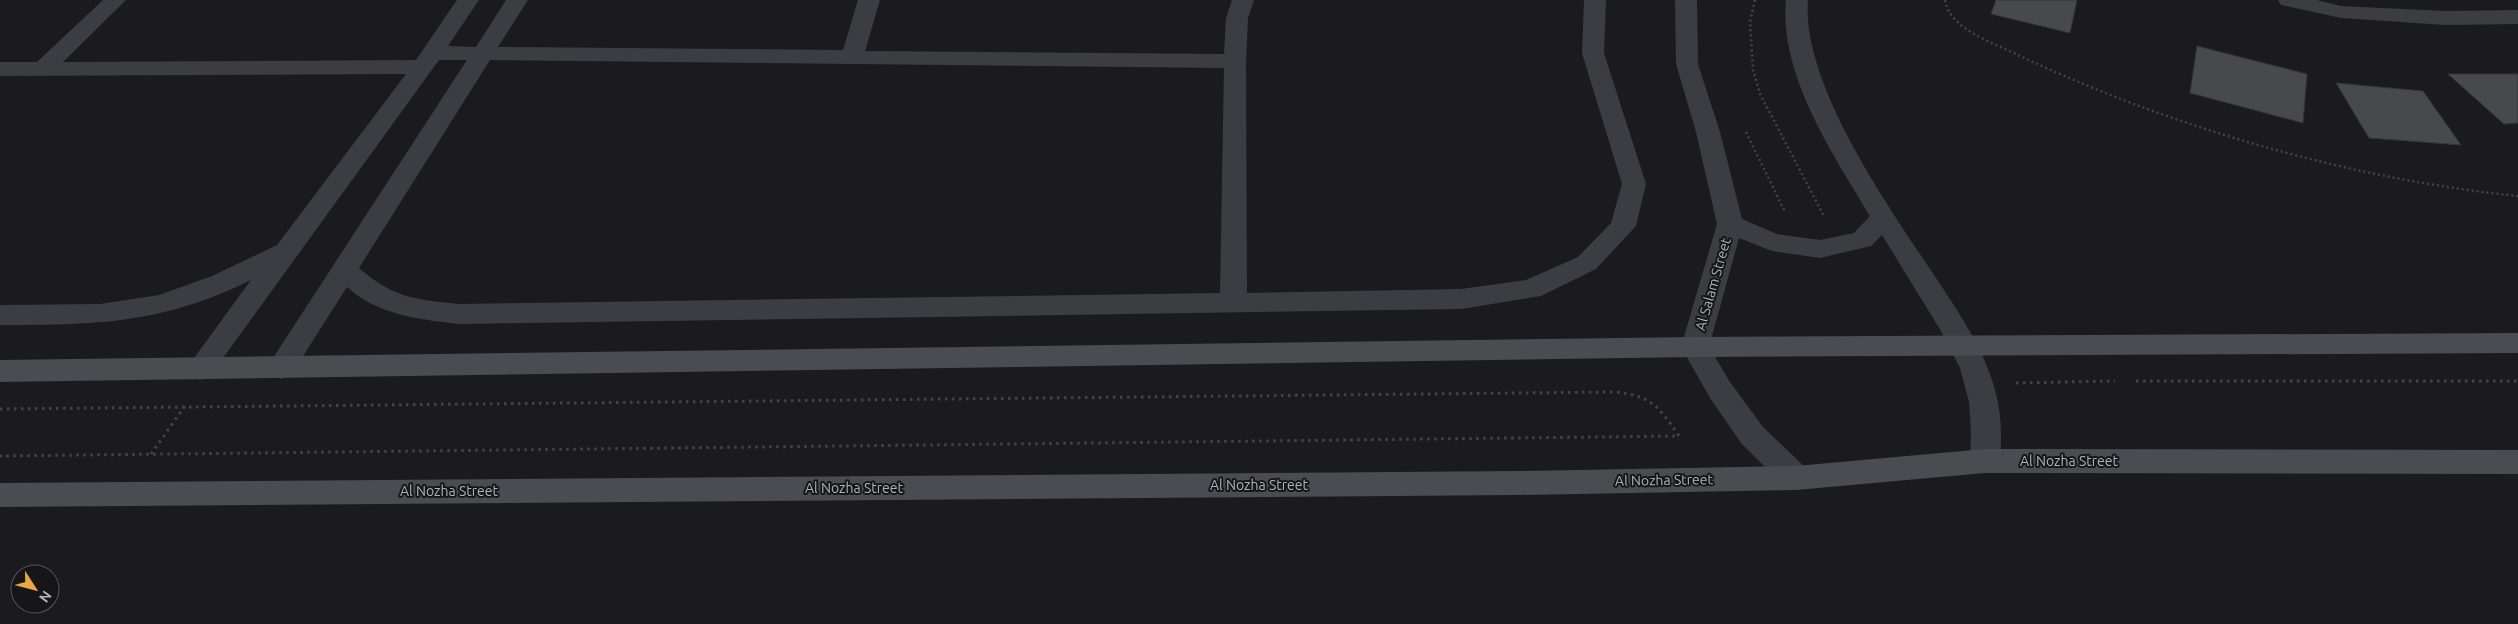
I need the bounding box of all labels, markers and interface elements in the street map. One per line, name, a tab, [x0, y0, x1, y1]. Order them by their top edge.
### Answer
street label: Al Salam Street	[1692, 235, 1734, 332]
street label: Al Nozha Street	[2020, 453, 2118, 469]
street label: Al Nozha Street	[1615, 471, 1714, 489]
street label: Al Nozha Street	[1210, 477, 1308, 493]
street label: Al Nozha Street	[805, 480, 903, 496]
street label: Al Nozha Street	[400, 483, 498, 499]
north arrow	[10, 564, 60, 614]
text: N	[36, 588, 55, 606]

